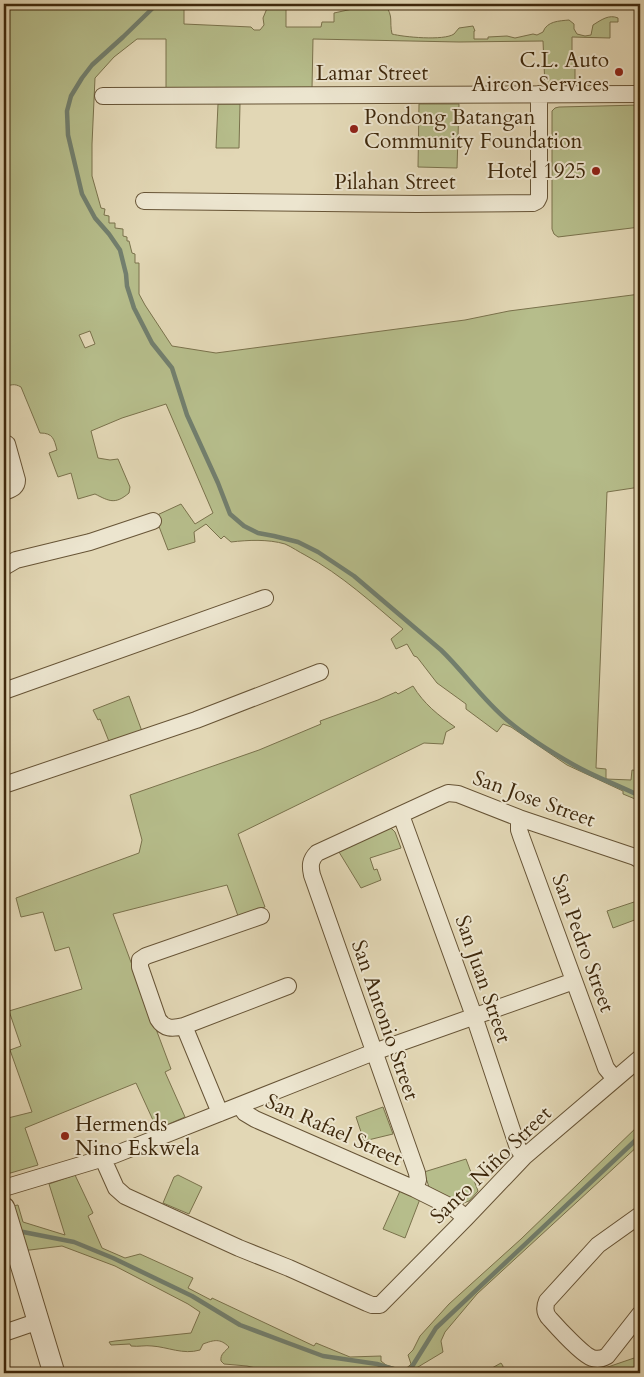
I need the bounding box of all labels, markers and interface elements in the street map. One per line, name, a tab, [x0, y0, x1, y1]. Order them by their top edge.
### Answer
place label: C.L. Auto Aircon Services	[472, 46, 609, 99]
street label: Lamar Street	[316, 59, 429, 88]
marker: C.L. Auto Aircon Services	[613, 66, 625, 78]
place label: Pondong Batangan Community Foundation	[364, 103, 583, 156]
marker: Pondong Batangan Community Foundation	[348, 123, 360, 135]
place label: Hotel 1925	[487, 157, 586, 186]
marker: Hotel 1925	[590, 165, 602, 177]
street label: Pilahan Street	[334, 168, 456, 197]
street label: San Jose Street	[469, 763, 600, 835]
street label: San Pedro Street	[544, 870, 622, 1017]
street label: San Juan Street	[448, 911, 518, 1047]
street label: San Antonio Street	[344, 936, 426, 1104]
street label: San Rafael Street	[261, 1087, 408, 1173]
street label: Santo Niño Street	[424, 1099, 558, 1230]
place label: Hermends Nino Eskwela	[75, 1110, 200, 1163]
marker: Hermends Nino Eskwela	[59, 1130, 71, 1142]

